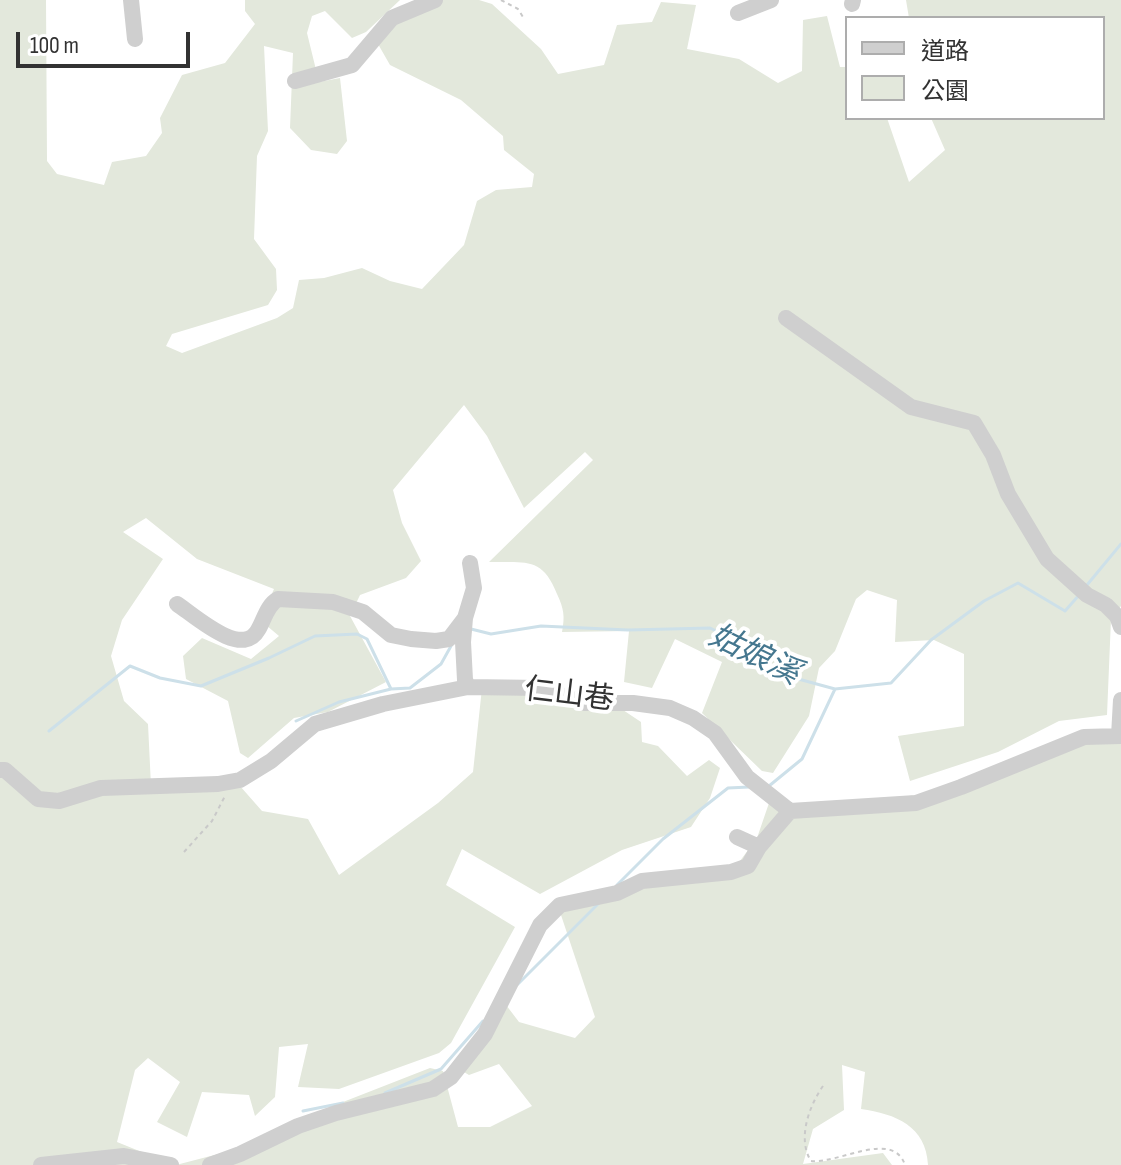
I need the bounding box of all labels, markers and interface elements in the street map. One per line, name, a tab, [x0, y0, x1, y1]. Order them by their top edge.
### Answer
scale bar	[20, 16, 194, 66]
legend	[845, 16, 1105, 120]
text: 100 m	[30, 31, 79, 60]
text: 道路	[921, 37, 969, 66]
text: 公園	[921, 77, 969, 106]
water label: 姑娘溪	[702, 618, 806, 694]
street label: 仁山巷	[522, 673, 616, 719]

